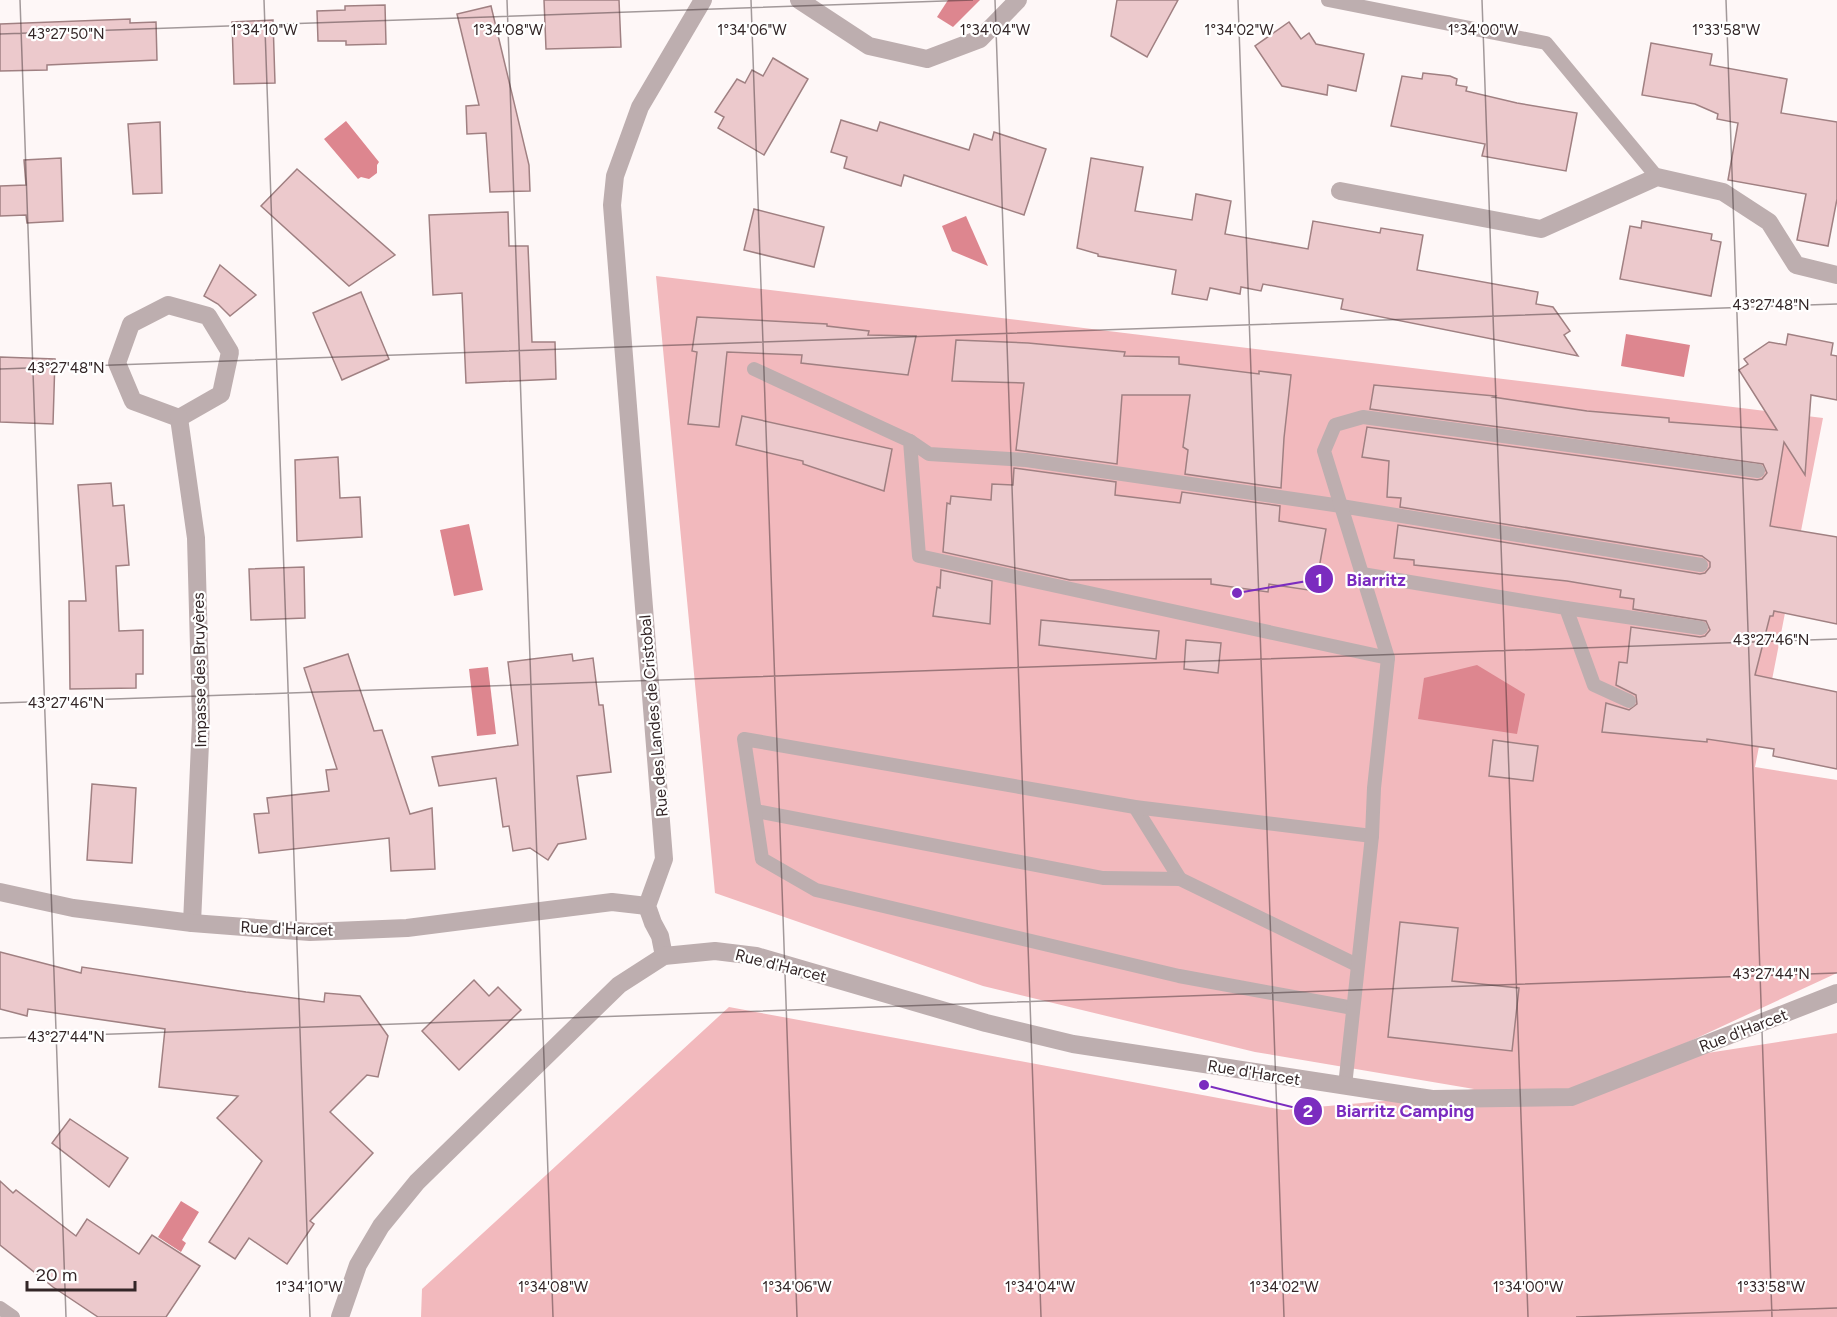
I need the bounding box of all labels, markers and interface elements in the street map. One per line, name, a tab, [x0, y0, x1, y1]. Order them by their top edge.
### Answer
text: 1°34'10"W	[230, 21, 298, 39]
text: 1°34'08"W	[473, 21, 544, 39]
text: 1°34'06"W	[717, 21, 787, 39]
text: 1°34'04"W	[960, 21, 1031, 39]
text: 1°34'02"W	[1204, 21, 1274, 39]
text: 1°34'00"W	[1448, 21, 1519, 39]
text: 1°33'58"W	[1692, 21, 1761, 39]
text: 43°27'50"N	[27, 25, 105, 43]
text: 43°27'48"N	[1732, 296, 1810, 314]
text: 43°27'48"N	[27, 359, 105, 377]
callout: Biarritz	[1304, 561, 1417, 597]
text: 1	[1315, 569, 1323, 591]
text: Biarritz	[1346, 569, 1406, 591]
street label: Impasse des Bruyères	[189, 592, 210, 748]
street label: Rue des Landes de Cristobal	[635, 614, 672, 818]
text: 43°27'46"N	[1733, 631, 1809, 649]
text: 43°27'46"N	[28, 694, 104, 712]
street label: Rue d'Harcet	[240, 917, 334, 940]
street label: Rue d'Harcet	[733, 945, 828, 986]
text: 43°27'44"N	[1732, 965, 1810, 983]
street label: Rue d'Harcet	[1696, 1005, 1790, 1056]
text: 43°27'44"N	[27, 1028, 105, 1046]
street label: Rue d'Harcet	[1206, 1056, 1301, 1089]
callout: Biarritz Camping	[1293, 1093, 1486, 1129]
text: 2	[1303, 1100, 1313, 1122]
text: Biarritz Camping	[1336, 1100, 1474, 1122]
scale bar	[27, 1254, 135, 1292]
text: 20 m	[36, 1264, 77, 1286]
text: 1°34'10"W	[275, 1278, 343, 1296]
text: 1°34'08"W	[518, 1278, 589, 1296]
text: 1°34'06"W	[762, 1278, 832, 1296]
text: 1°34'04"W	[1005, 1278, 1076, 1296]
text: 1°34'02"W	[1249, 1278, 1319, 1296]
text: 1°34'00"W	[1493, 1278, 1564, 1296]
text: 1°33'58"W	[1737, 1278, 1806, 1296]

